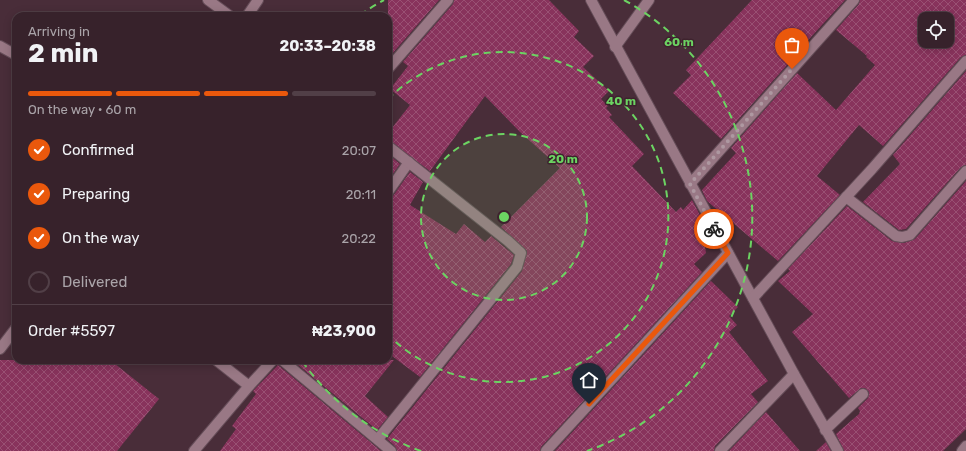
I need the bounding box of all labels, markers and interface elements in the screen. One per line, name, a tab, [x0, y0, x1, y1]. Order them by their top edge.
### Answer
map controls	[918, 12, 954, 48]
button: locate	[918, 12, 954, 48]
text: Arriving in	[28, 24, 90, 39]
pin	[775, 28, 809, 69]
icon: bag	[781, 34, 803, 56]
text: 60 m	[664, 35, 694, 49]
text: 20:33–20:38	[279, 37, 376, 55]
text: 2 min	[28, 38, 98, 69]
text: 40 m	[606, 94, 636, 108]
text: On the way · 60 m	[28, 102, 136, 117]
icon: check	[28, 139, 50, 161]
text: Confirmed	[62, 141, 134, 159]
text: 20:07	[342, 143, 376, 158]
text: 20 m	[548, 152, 578, 166]
icon: check	[28, 183, 50, 205]
text: Preparing	[62, 185, 130, 203]
text: 20:11	[346, 187, 376, 202]
courier	[694, 209, 734, 249]
centre of rings	[497, 210, 511, 224]
icon: bike	[703, 218, 725, 240]
icon: check	[28, 227, 50, 249]
text: On the way	[62, 229, 140, 247]
text: 20:22	[342, 231, 376, 246]
text: Delivered	[62, 273, 127, 291]
text: Order #5597	[28, 322, 115, 340]
text: ₦23,900	[312, 322, 376, 340]
pin	[572, 363, 606, 404]
icon: home	[578, 369, 600, 391]

